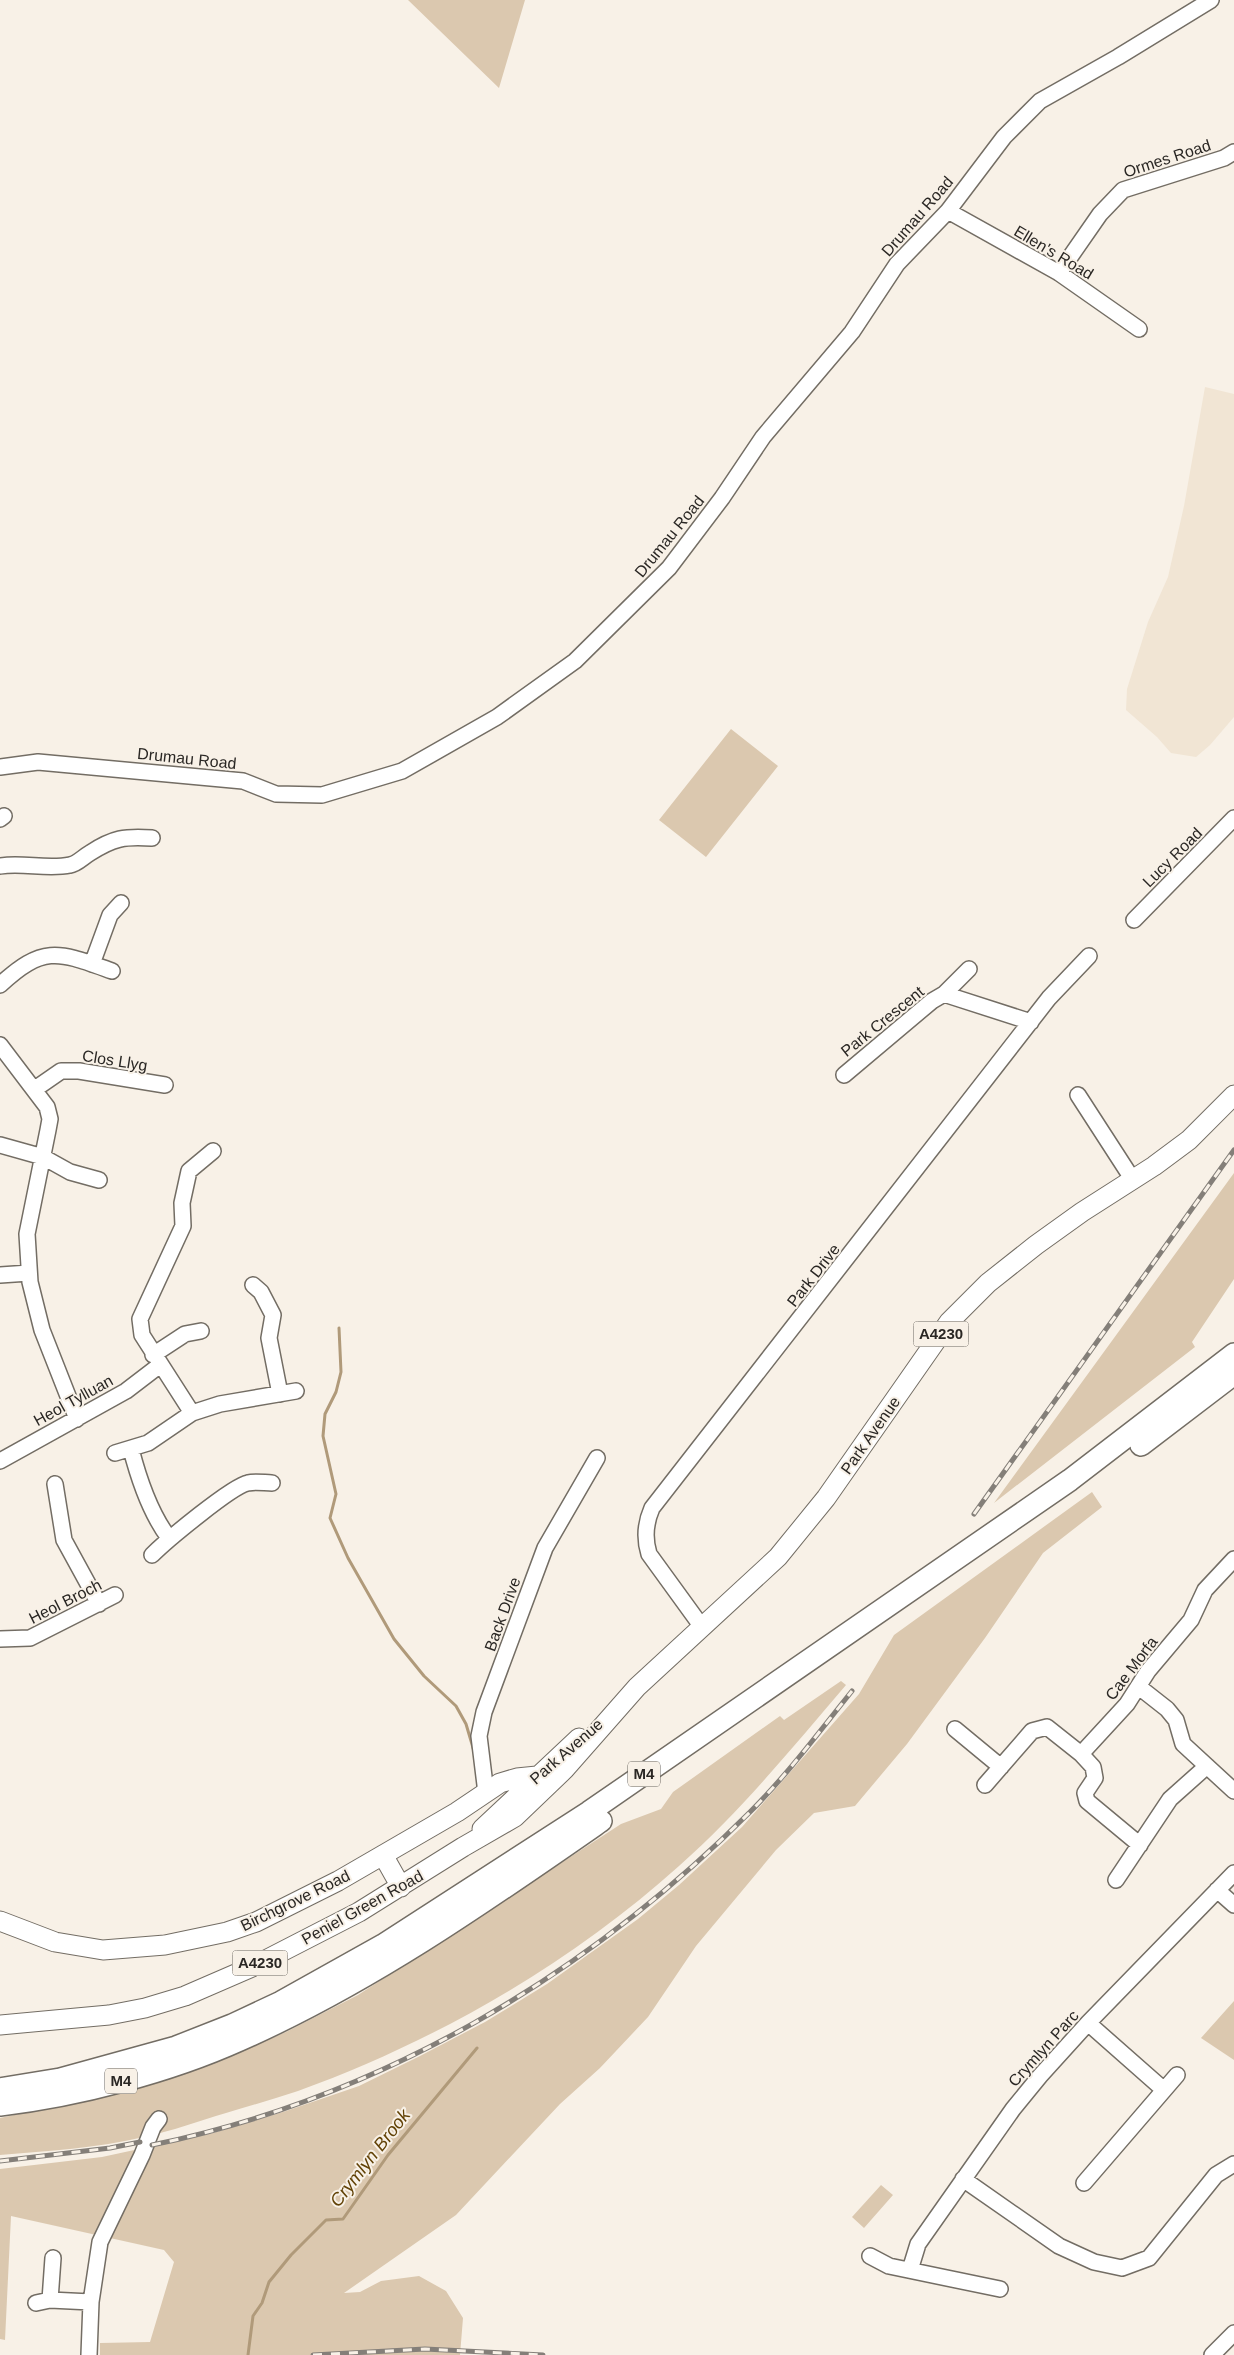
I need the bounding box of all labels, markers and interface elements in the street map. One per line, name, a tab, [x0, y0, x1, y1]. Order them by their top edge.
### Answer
street label: Ormes Road	[1121, 136, 1213, 181]
street label: Drumau Road	[878, 173, 956, 259]
street label: Ellen's Road	[1011, 222, 1096, 283]
street label: Drumau Road	[631, 492, 707, 580]
street label: Drumau Road	[137, 745, 237, 772]
street label: Lucy Road	[1139, 824, 1205, 890]
street label: Park Crescent	[838, 983, 927, 1060]
street label: Clos Llyg	[81, 1047, 149, 1074]
street label: Park Drive	[784, 1241, 843, 1310]
road number: A4230	[914, 1322, 968, 1346]
street label: Heol Tylluan	[31, 1372, 116, 1429]
street label: Park Avenue	[838, 1393, 903, 1477]
street label: Back Drive	[481, 1575, 524, 1653]
street label: Heol Broch	[26, 1576, 104, 1627]
street label: Cae Morfa	[1102, 1633, 1161, 1703]
street label: Park Avenue	[527, 1715, 606, 1787]
road number: M4	[628, 1762, 660, 1786]
street label: Birchgrove Road	[238, 1867, 353, 1934]
street label: Peniel Green Road	[299, 1867, 426, 1948]
road number: A4230	[232, 1950, 288, 1976]
street label: Crymlyn Parc	[1005, 2007, 1082, 2090]
road number: M4	[105, 2068, 137, 2094]
water label: Crymlyn Brook	[326, 2105, 415, 2211]

